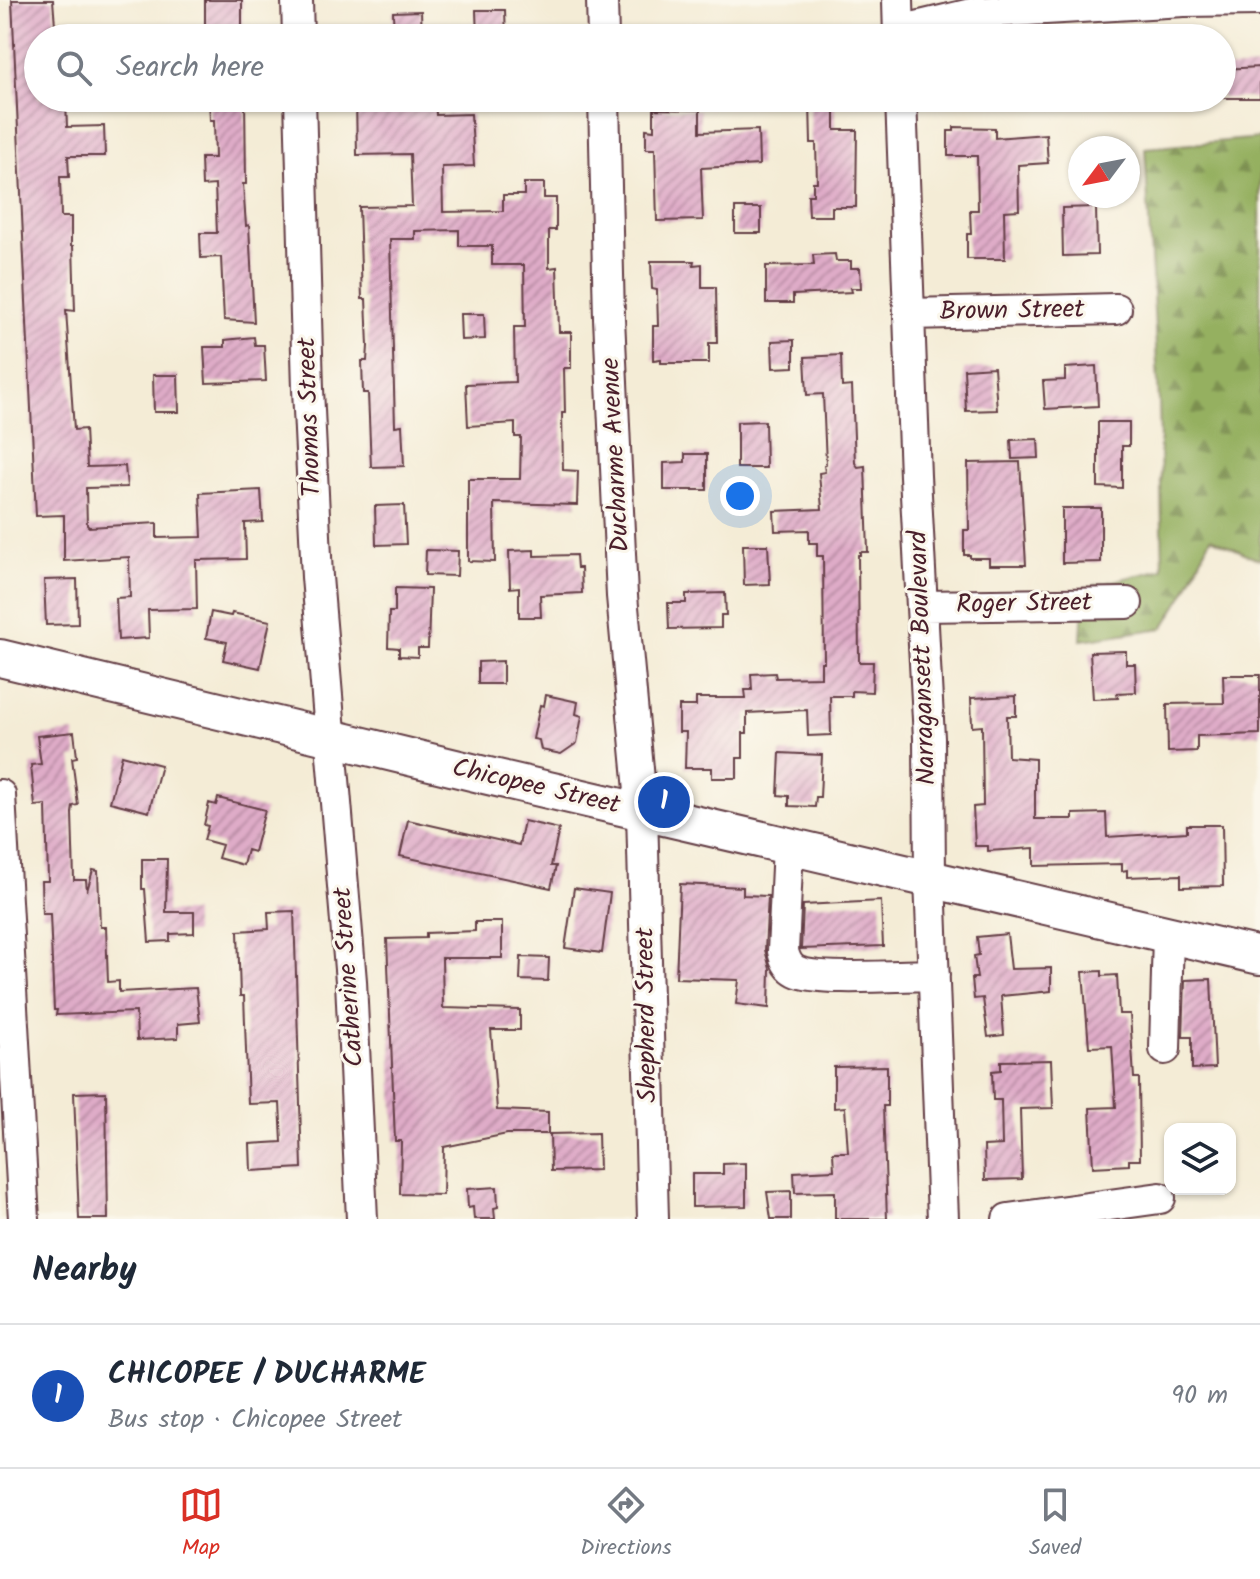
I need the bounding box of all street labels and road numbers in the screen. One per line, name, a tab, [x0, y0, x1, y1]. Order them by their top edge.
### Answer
street label: Brown Street	[939, 289, 1086, 333]
street label: Thomas Street	[286, 335, 334, 498]
street label: Ducharme Avenue	[590, 356, 642, 553]
street label: Narragansett Boulevard	[898, 529, 948, 786]
street label: Roger Street	[956, 582, 1093, 626]
street label: Chicopee Street	[448, 747, 625, 827]
street label: Catherine Street	[322, 885, 376, 1068]
street label: Shepherd Street	[624, 926, 670, 1103]

